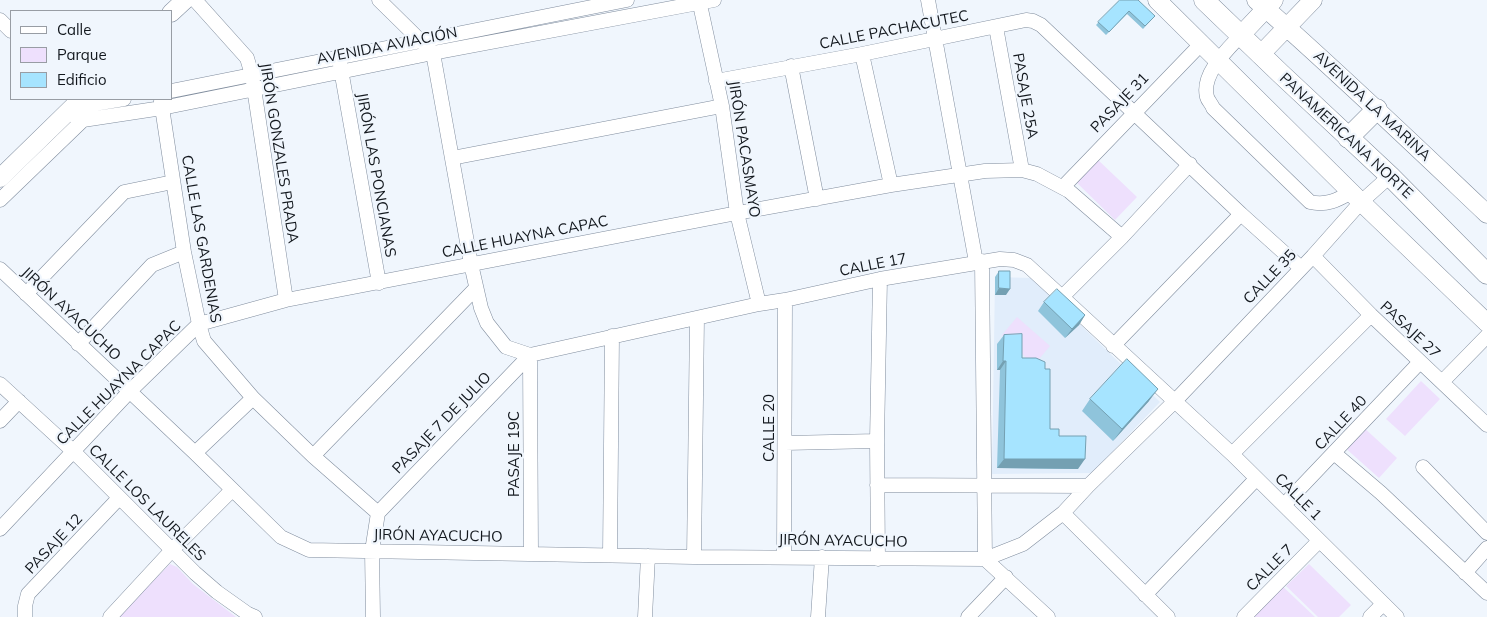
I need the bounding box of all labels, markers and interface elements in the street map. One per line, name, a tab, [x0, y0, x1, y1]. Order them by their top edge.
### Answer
street label: CALLE PACHACUTEC	[818, 7, 970, 53]
legend	[10, 10, 172, 100]
text: Calle	[57, 20, 91, 39]
street label: AVENIDA AVIACIÓN	[315, 24, 459, 68]
text: Parque	[57, 45, 107, 64]
street label: AVENIDA LA MARINA	[1310, 47, 1434, 165]
street label: PASAJE 25A	[1009, 52, 1041, 140]
street label: JIRÓN GONZALES PRADA	[256, 61, 302, 245]
street label: PASAJE 31	[1087, 69, 1153, 137]
street label: PANAMERICANA NORTE	[1276, 69, 1416, 203]
text: Edificio	[57, 70, 107, 89]
street label: JIRÓN PACASMAYO	[724, 79, 764, 219]
street label: JIRÓN LAS PONCIANAS	[353, 91, 399, 259]
street label: CALLE LAS GARDENIAS	[177, 154, 225, 324]
street label: CALLE HUAYNA CAPAC	[440, 212, 610, 262]
street label: CALLE 35	[1240, 246, 1300, 308]
street label: CALLE 17	[838, 250, 908, 280]
street label: JIRÓN AYACUCHO	[18, 263, 124, 365]
street label: PASAJE 27	[1376, 298, 1444, 362]
street label: CALLE HUAYNA CAPAC	[53, 317, 185, 449]
street label: PASAJE 7 DE JULIO	[389, 368, 495, 478]
street label: CALLE 40	[1311, 392, 1371, 454]
street label: CALLE 20	[760, 394, 778, 462]
street label: PASAJE 19C	[505, 411, 523, 497]
street label: CALLE LOS LAURELES	[85, 441, 209, 565]
street label: CALLE 1	[1271, 470, 1325, 524]
street label: PASAJE 12	[22, 510, 86, 578]
street label: JIRÓN AYACUCHO	[373, 526, 503, 546]
street label: JIRÓN AYACUCHO	[778, 531, 908, 551]
street label: CALLE 7	[1243, 541, 1297, 595]

